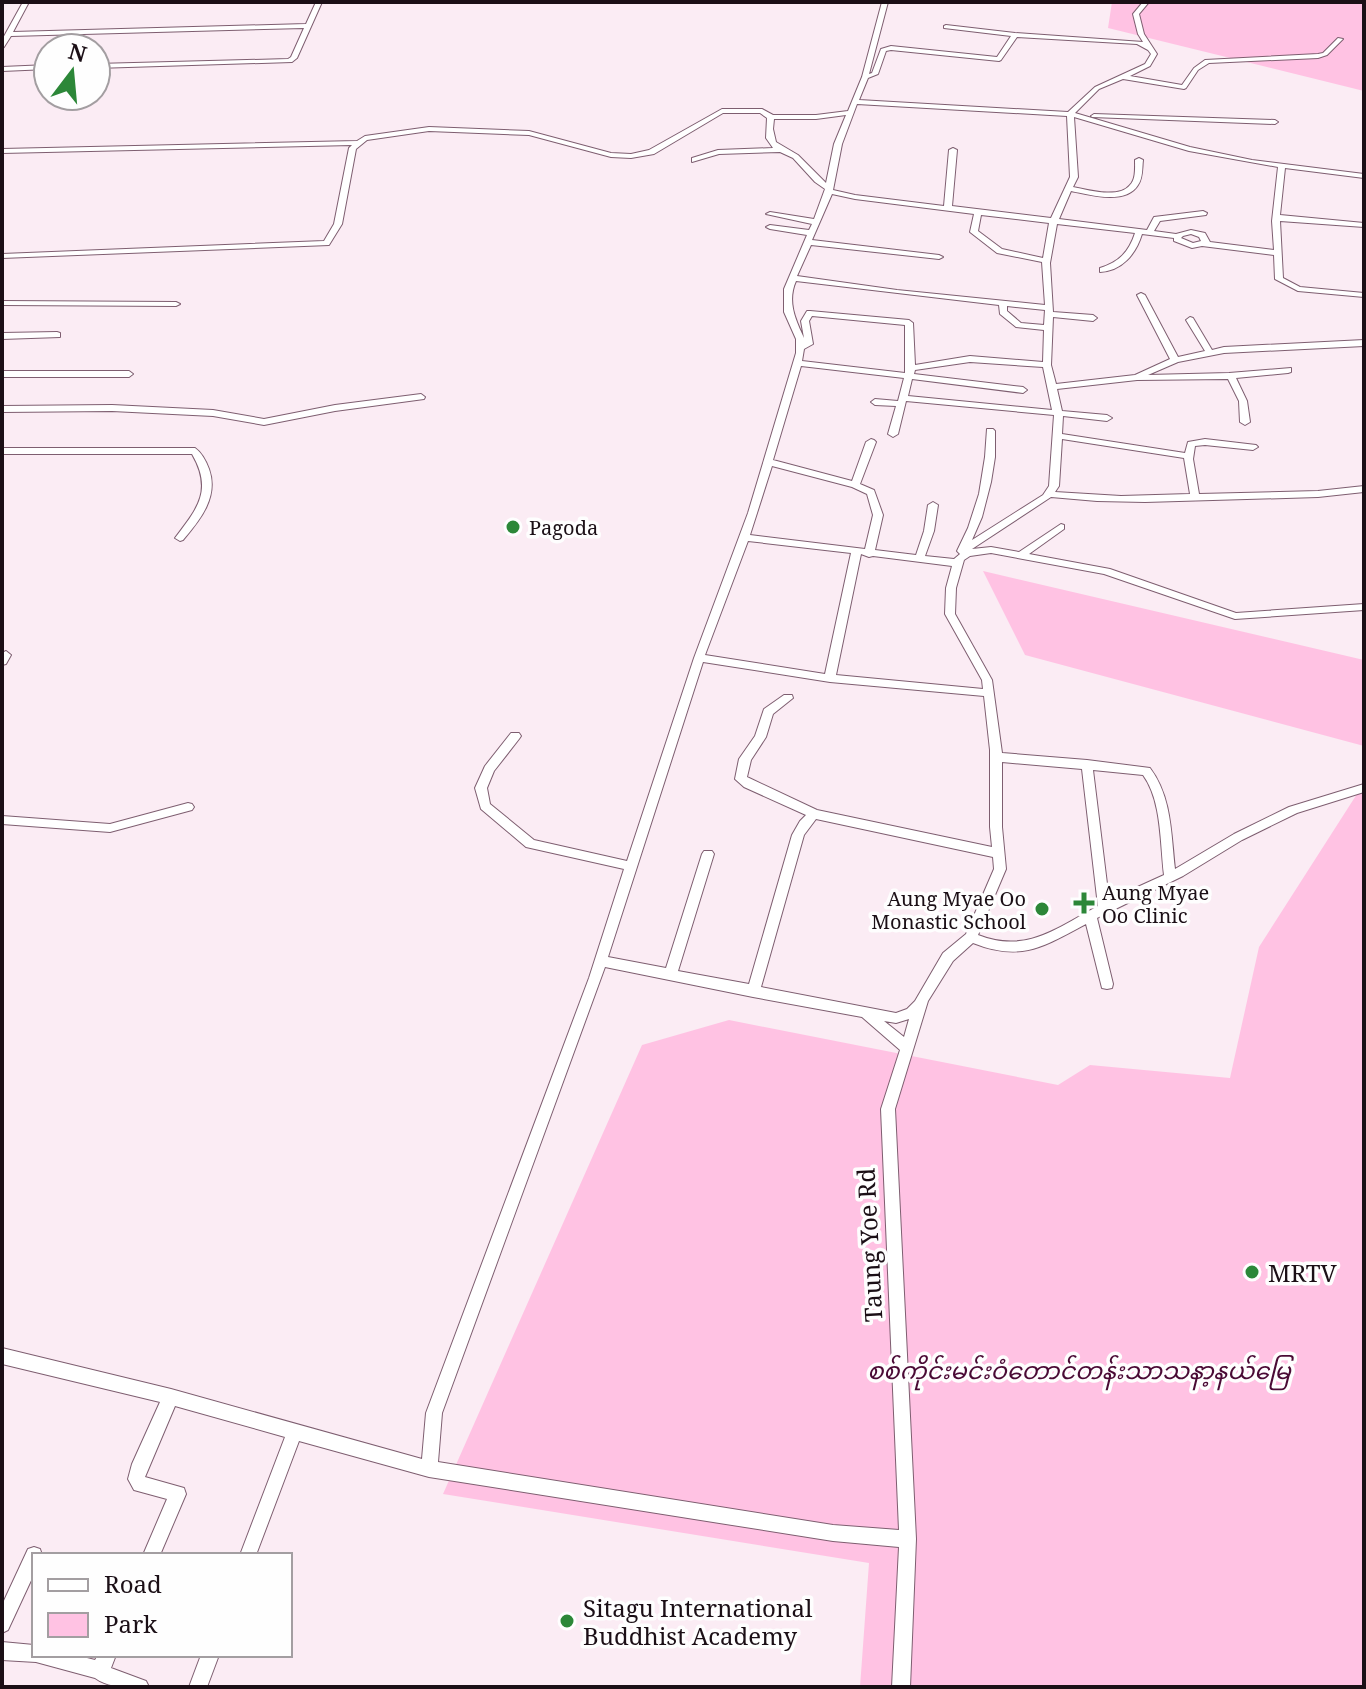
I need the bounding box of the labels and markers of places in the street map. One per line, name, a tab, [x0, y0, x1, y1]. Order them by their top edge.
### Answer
place label: Pagoda	[529, 514, 598, 541]
marker: Pagoda	[504, 518, 522, 536]
place label: Aung Myae Oo Clinic	[1102, 879, 1209, 929]
place label: Aung Myae Oo Monastic School	[871, 885, 1026, 935]
marker: Aung Myae Oo Clinic	[1073, 892, 1095, 914]
marker: Aung Myae Oo Monastic School	[1033, 900, 1051, 918]
place label: MRTV	[1268, 1256, 1337, 1289]
marker: MRTV	[1243, 1263, 1261, 1281]
place label: Sitagu International Buddhist Academy	[583, 1591, 813, 1652]
marker: Sitagu International Buddhist Academy	[558, 1612, 576, 1630]

